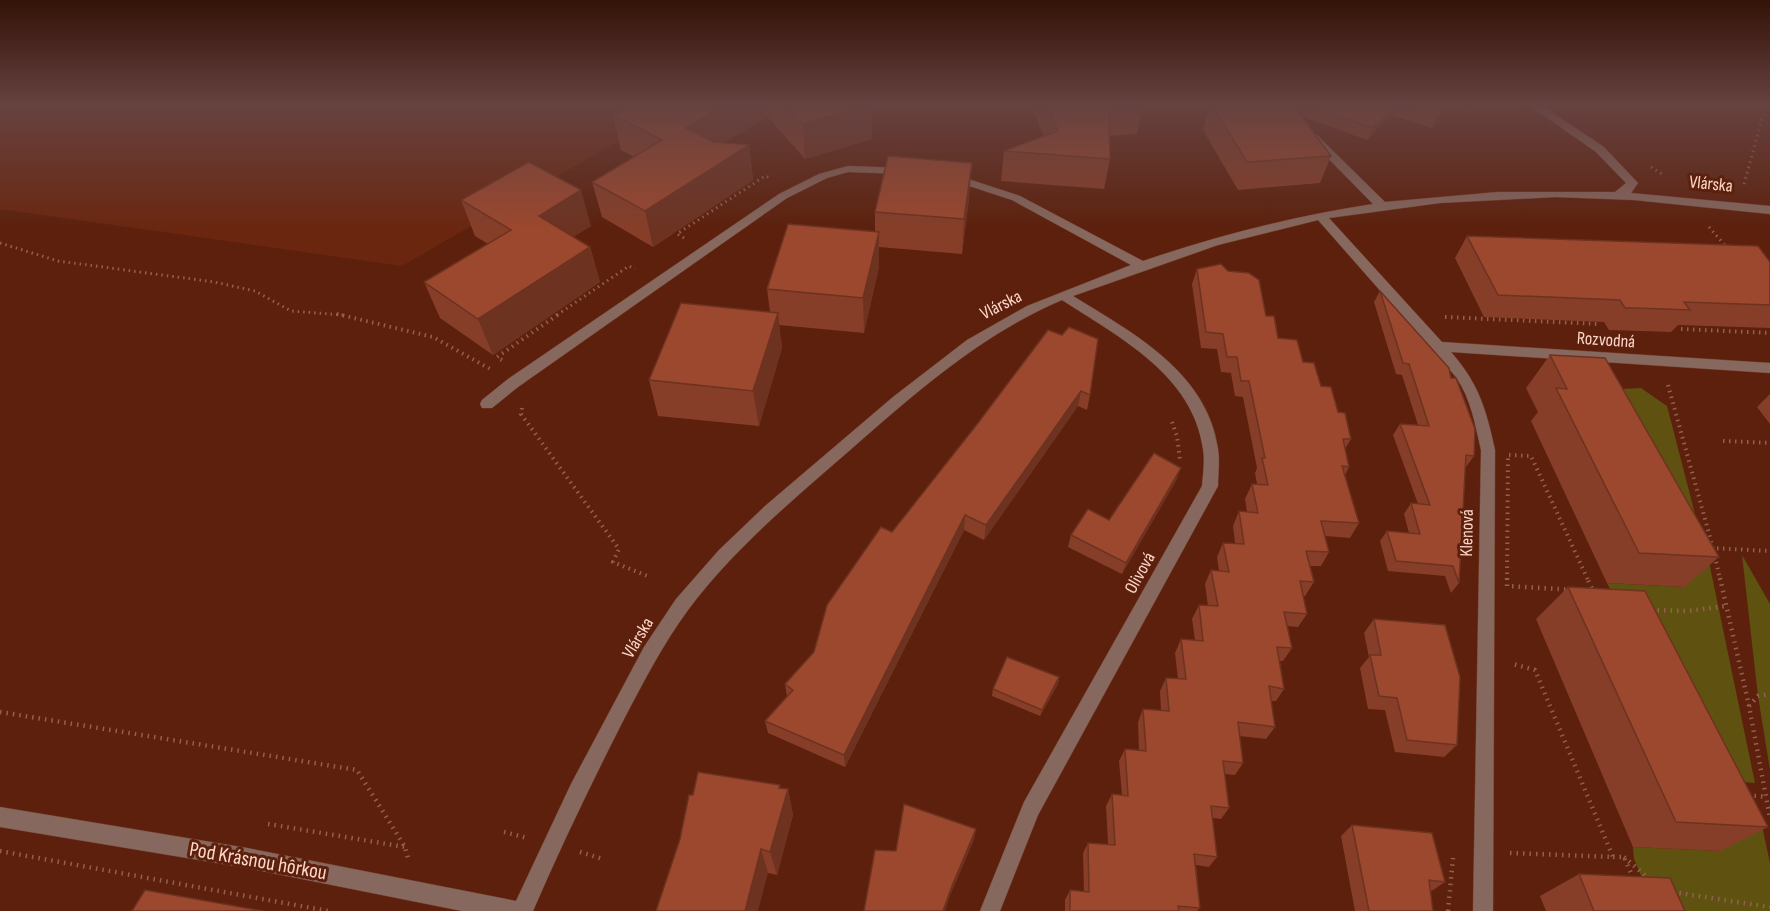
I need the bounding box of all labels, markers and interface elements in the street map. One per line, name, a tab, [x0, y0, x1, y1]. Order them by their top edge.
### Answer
street label: Vlárska	[1688, 171, 1734, 197]
street label: Vlárska	[977, 286, 1025, 324]
street label: Rozvodná	[1576, 327, 1636, 353]
street label: Klenová	[1456, 509, 1478, 557]
street label: Olivová	[1120, 549, 1160, 597]
street label: Vlárska	[618, 614, 658, 662]
street label: Pod Krásnou hôrkou	[187, 837, 329, 885]

